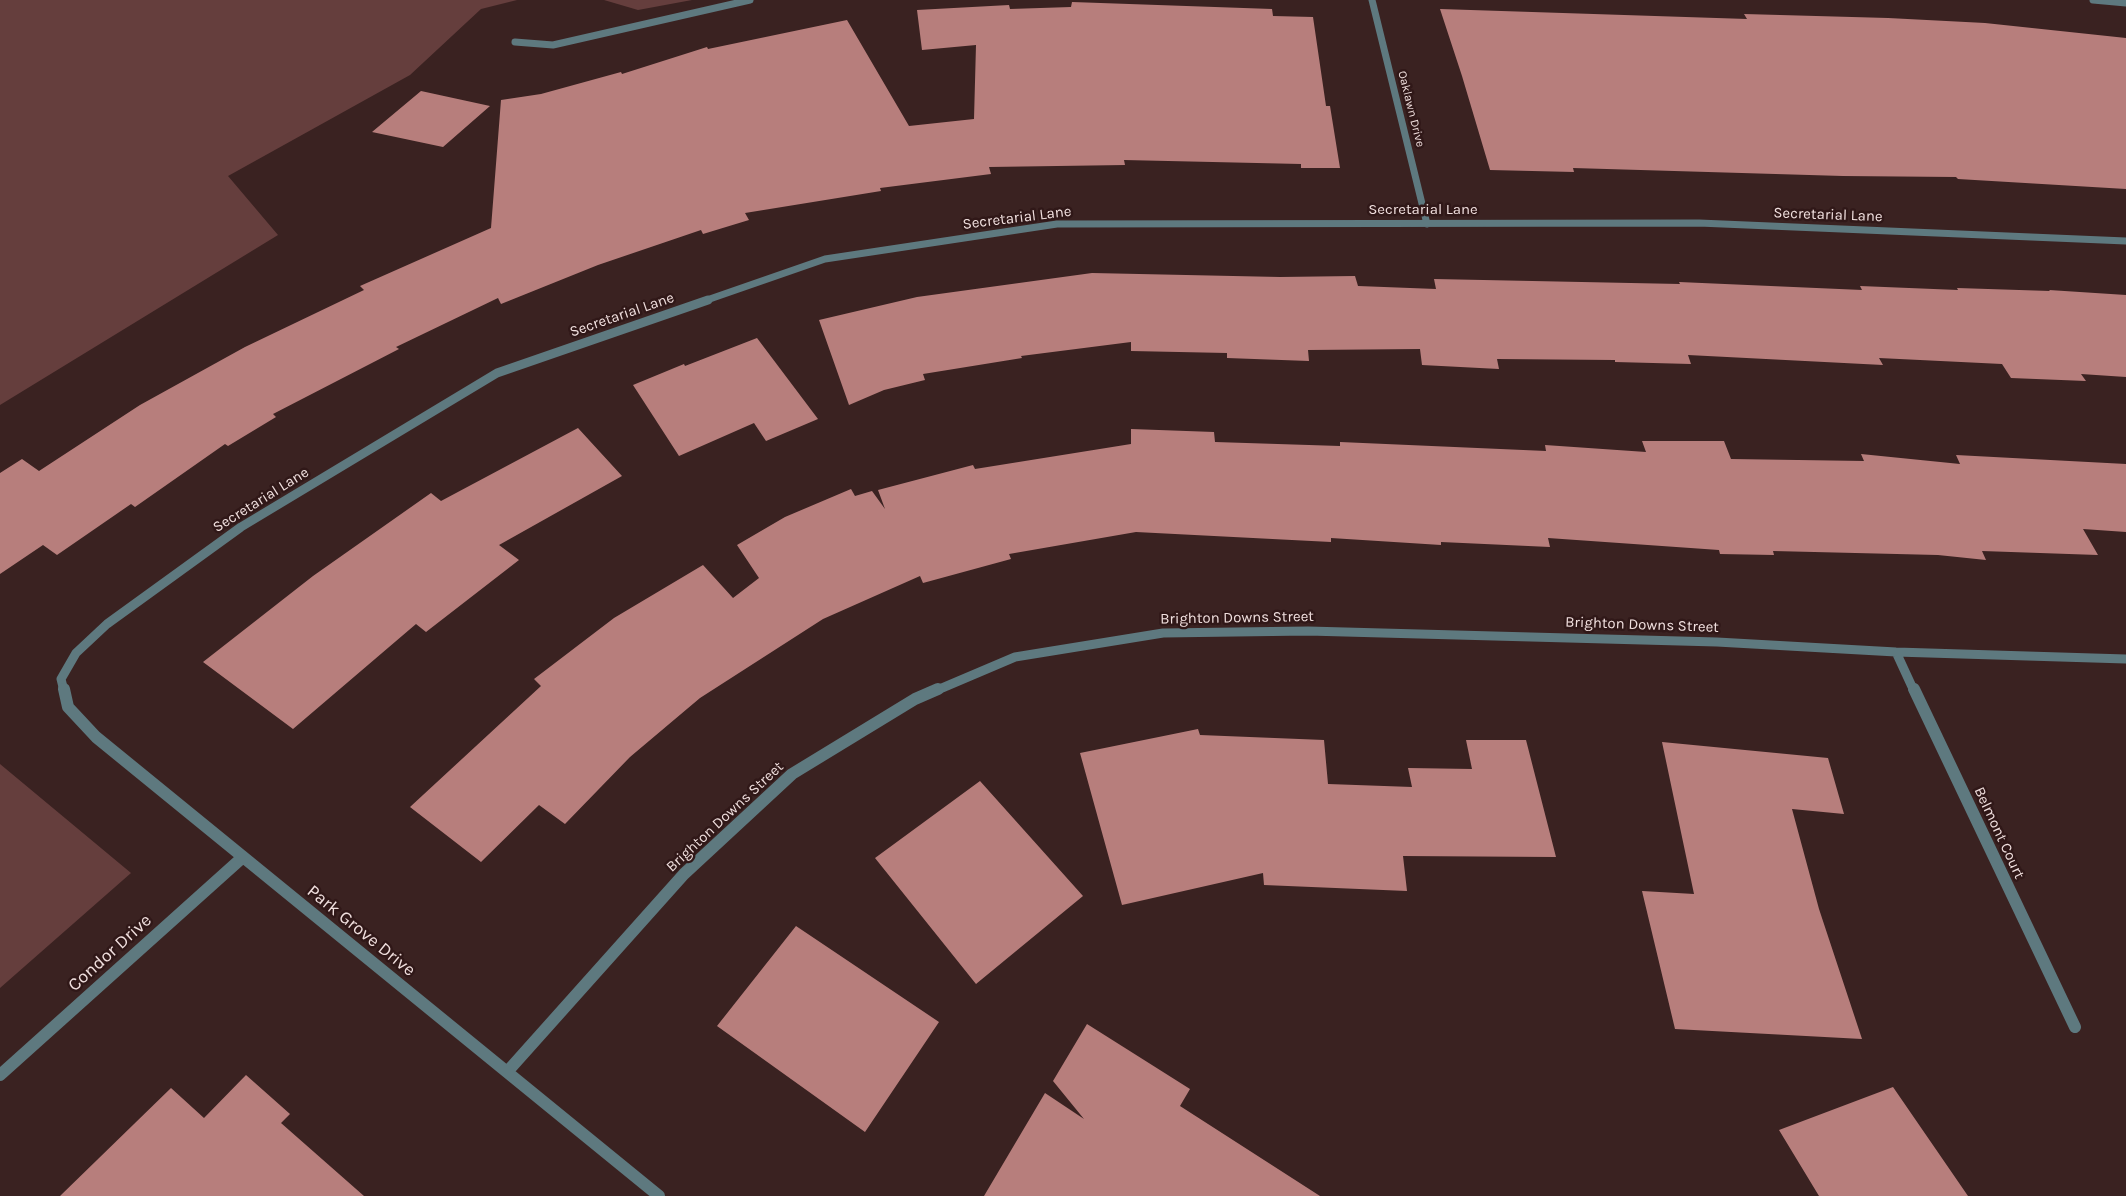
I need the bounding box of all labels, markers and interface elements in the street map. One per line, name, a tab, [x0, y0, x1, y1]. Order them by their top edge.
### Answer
street label: Oaklawn Drive	[1395, 69, 1427, 149]
street label: Secretarial Lane	[1368, 201, 1478, 219]
street label: Secretarial Lane	[962, 202, 1072, 234]
street label: Secretarial Lane	[1773, 204, 1883, 226]
street label: Secretarial Lane	[567, 289, 677, 341]
street label: Secretarial Lane	[210, 463, 312, 537]
street label: Brighton Downs Street	[1160, 608, 1314, 628]
street label: Brighton Downs Street	[1565, 613, 1719, 637]
street label: Brighton Downs Street	[663, 758, 787, 876]
street label: Belmont Court	[1970, 784, 2028, 882]
street label: Park Grove Drive	[302, 881, 420, 981]
street label: Condor Drive	[64, 910, 156, 996]

